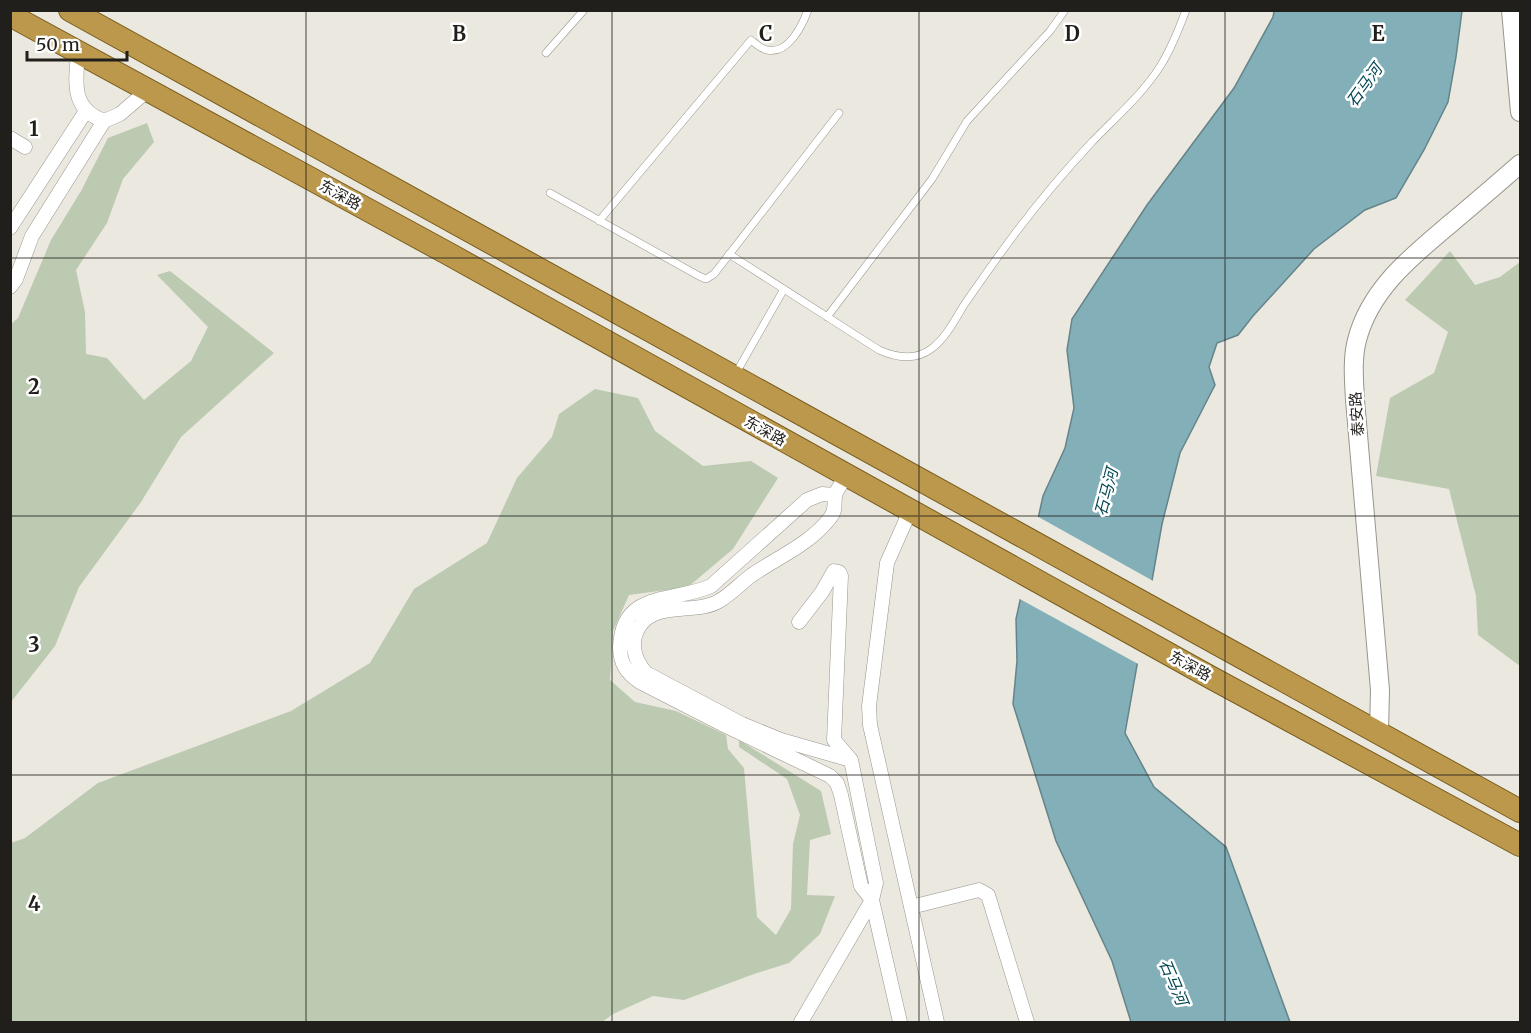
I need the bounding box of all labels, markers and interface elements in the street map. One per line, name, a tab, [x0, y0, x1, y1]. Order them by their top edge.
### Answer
text: B	[452, 21, 466, 46]
text: C	[759, 21, 773, 46]
text: D	[1064, 21, 1080, 46]
text: E	[1371, 21, 1385, 46]
scale bar	[27, 24, 128, 62]
text: 50 m	[36, 33, 80, 56]
water label: 石马河	[1342, 57, 1388, 110]
text: 1	[29, 116, 39, 141]
street label: 东深路	[316, 175, 365, 214]
text: 2	[28, 374, 40, 399]
street label: 泰安路	[1345, 391, 1368, 437]
street label: 东深路	[741, 411, 790, 450]
water label: 石马河	[1090, 463, 1123, 518]
text: 3	[28, 632, 40, 657]
street label: 东深路	[1166, 646, 1215, 685]
text: 4	[28, 891, 41, 916]
water label: 石马河	[1155, 956, 1194, 1011]

